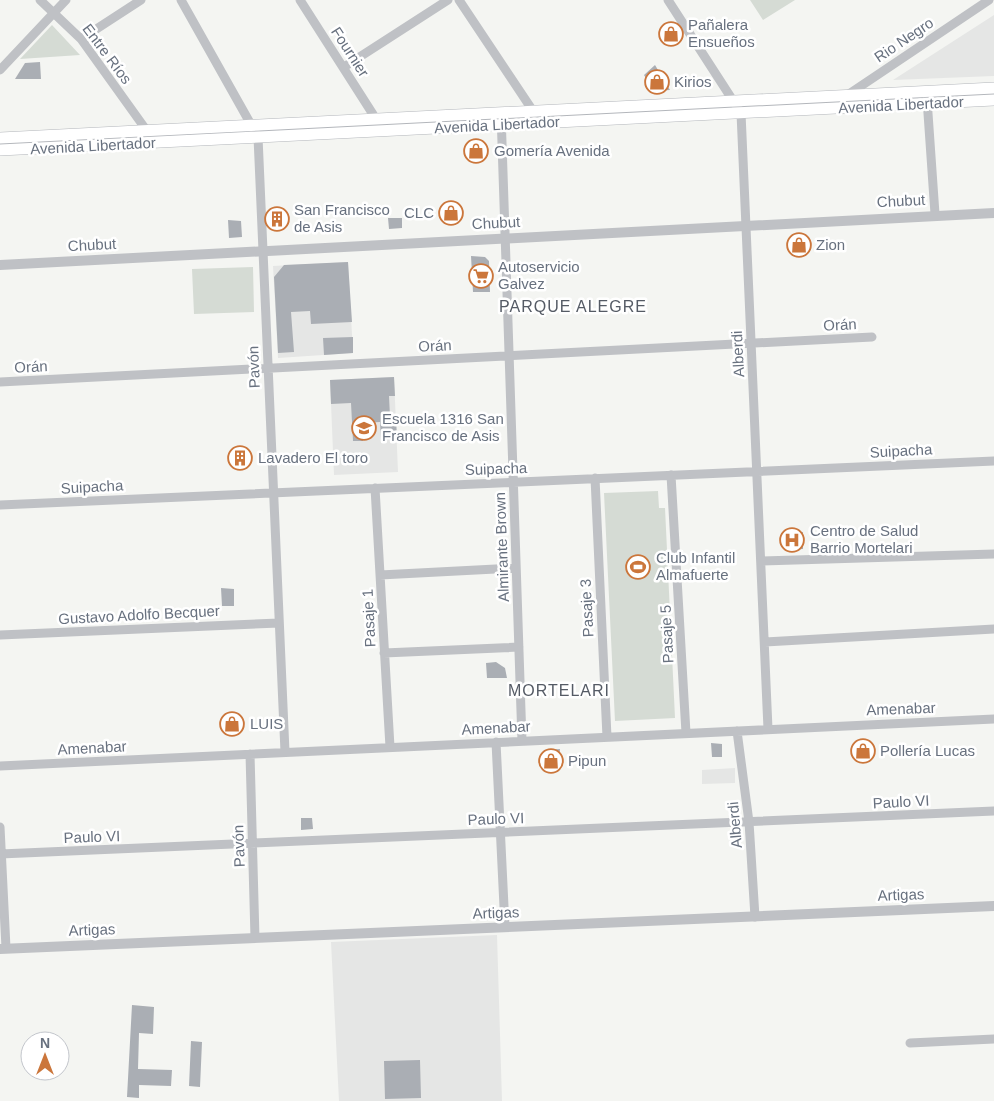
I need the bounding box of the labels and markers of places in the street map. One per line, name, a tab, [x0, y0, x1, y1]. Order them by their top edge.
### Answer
place label: Pañalera Ensueños	[688, 16, 755, 50]
shop icon: Pañalera Ensueños	[658, 21, 684, 47]
shop icon: Kirios	[644, 69, 670, 95]
place label: Kirios	[674, 73, 712, 90]
shop icon: Gomería Avenida	[463, 138, 489, 164]
place label: Gomería Avenida	[494, 142, 610, 159]
shop icon: CLC	[438, 200, 464, 226]
place label: San Francisco de Asis	[294, 201, 390, 235]
place label: CLC	[404, 204, 434, 221]
building icon: San Francisco de Asis	[264, 206, 290, 232]
shop icon: Zion	[786, 232, 812, 258]
place label: Zion	[816, 236, 845, 253]
place label: Autoservicio Galvez	[498, 258, 580, 292]
supermarket icon: Autoservicio Galvez	[468, 263, 494, 289]
place label: Escuela 1316 San Francisco de Asis	[382, 410, 504, 444]
school or university icon: Escuela 1316 San Francisco de Asis	[351, 415, 377, 441]
building icon: Lavadero El toro	[227, 445, 253, 471]
place label: Lavadero El toro	[258, 449, 368, 466]
place label: Centro de Salud Barrio Mortelari	[810, 522, 918, 556]
hospital icon: Centro de Salud Barrio Mortelari	[779, 527, 805, 553]
place label: Club Infantil Almafuerte	[656, 549, 735, 583]
sports icon: Club Infantil Almafuerte	[625, 554, 651, 580]
shop icon: LUIS	[219, 711, 245, 737]
place label: LUIS	[250, 715, 283, 732]
shop icon: Pollería Lucas	[850, 738, 876, 764]
place label: Pollería Lucas	[880, 742, 975, 759]
shop icon: Pipun	[538, 748, 564, 774]
place label: Pipun	[568, 752, 606, 769]

